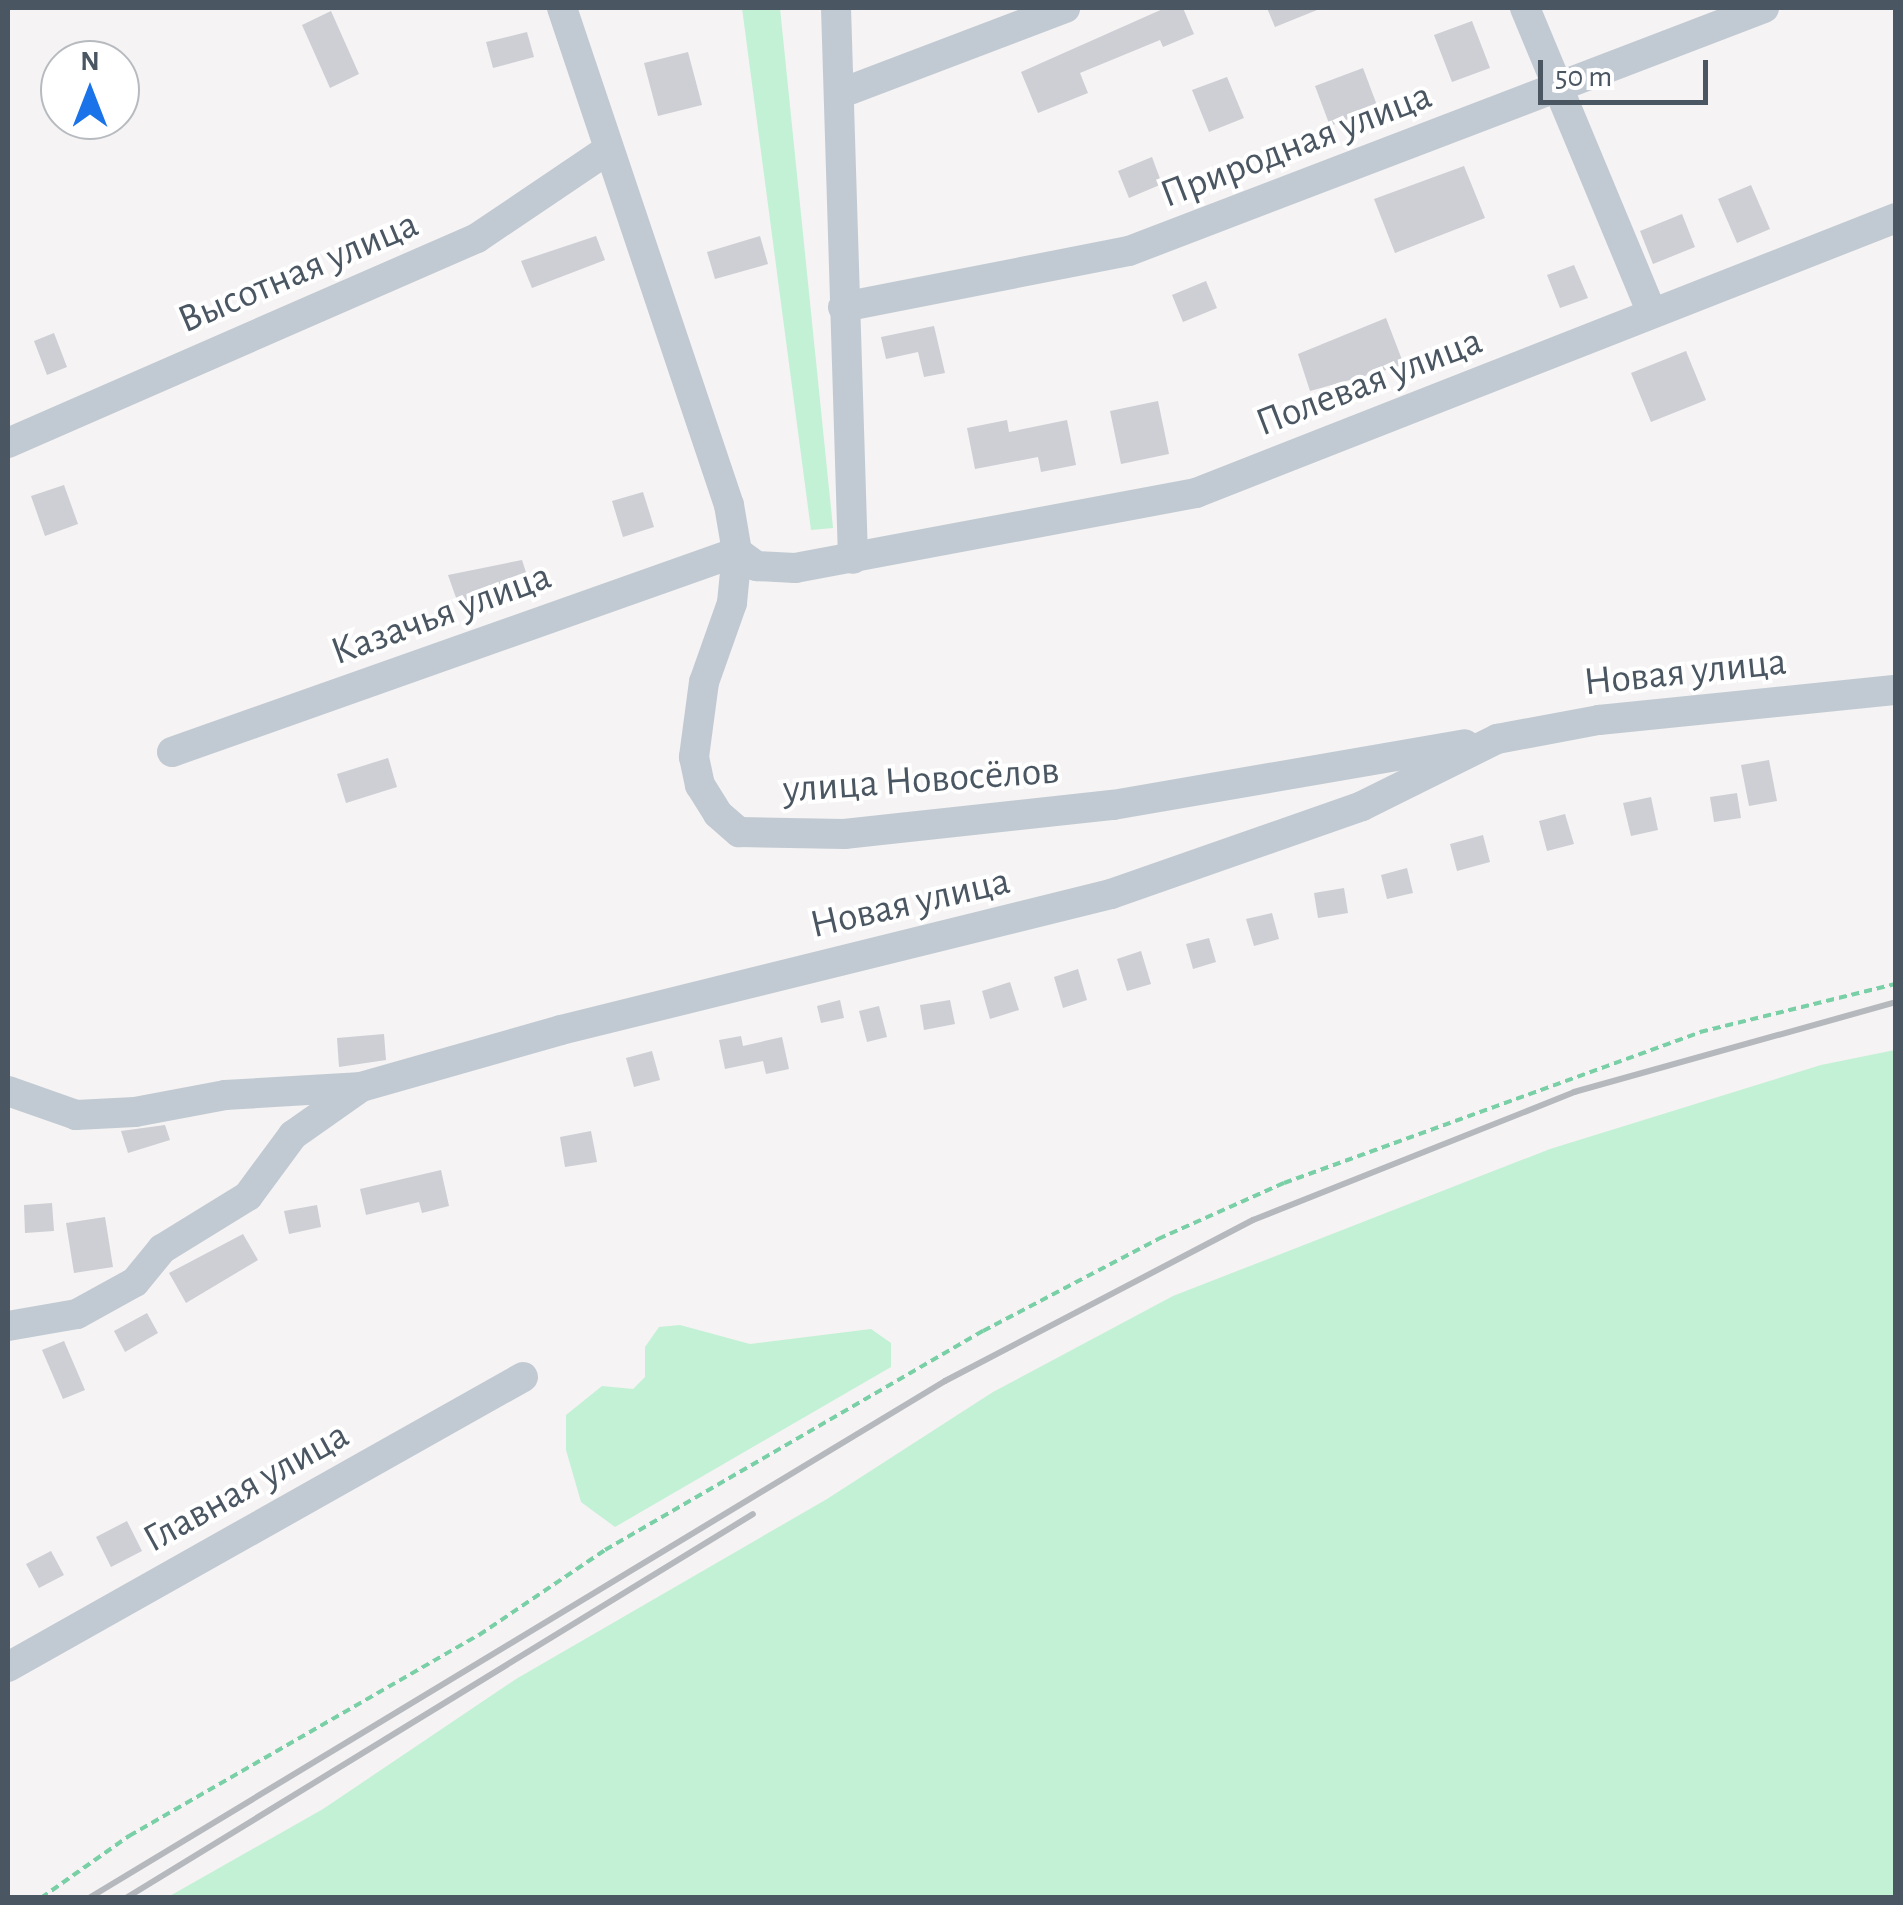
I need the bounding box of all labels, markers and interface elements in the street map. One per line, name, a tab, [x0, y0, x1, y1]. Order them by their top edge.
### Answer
north arrow	[40, 40, 140, 140]
scale bar	[1543, 40, 1713, 102]
text: N	[80, 48, 100, 76]
text: 50 m	[1555, 62, 1612, 92]
street label: Природная улица	[1154, 71, 1438, 219]
street label: Высотная улица	[171, 200, 425, 344]
street label: Полевая улица	[1249, 317, 1489, 447]
street label: Казачья улица	[324, 552, 558, 676]
street label: Новая улица	[1581, 637, 1789, 707]
street label: улица Новосёлов	[781, 746, 1061, 814]
street label: Новая улица	[805, 857, 1015, 949]
street label: Главная улица	[135, 1411, 357, 1563]

